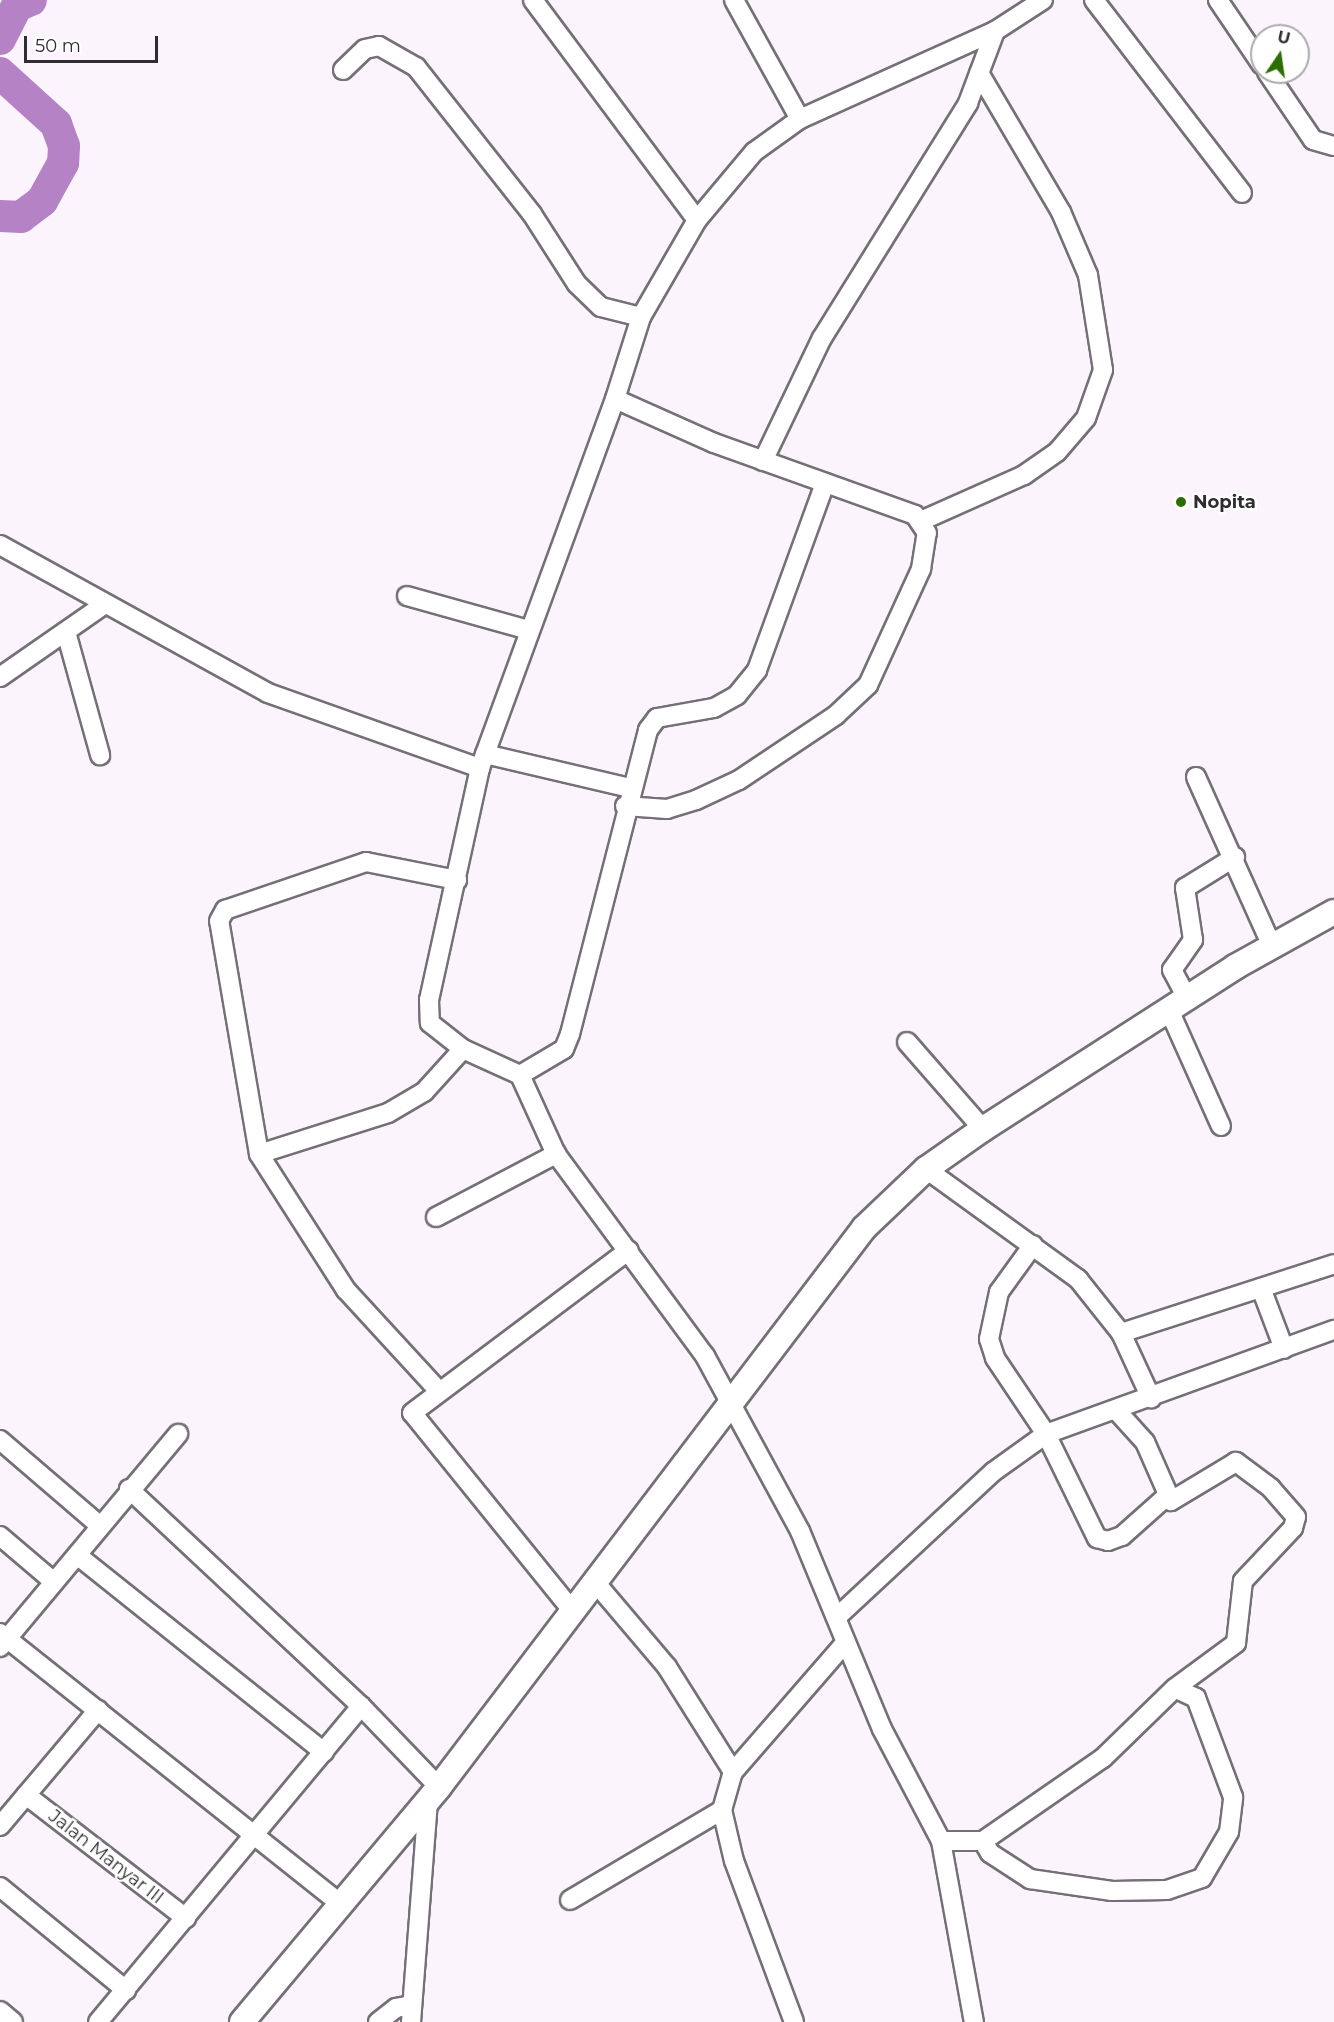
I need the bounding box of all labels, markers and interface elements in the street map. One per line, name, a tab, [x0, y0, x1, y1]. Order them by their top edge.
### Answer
scale bar	[27, 24, 160, 62]
north arrow	[1250, 24, 1310, 84]
text: U	[1275, 27, 1292, 49]
text: 50 m	[35, 35, 81, 57]
place label: Nopita	[1193, 491, 1256, 513]
marker: Nopita	[1174, 495, 1188, 509]
street label: Jalan Manyar III	[44, 1805, 168, 1909]

